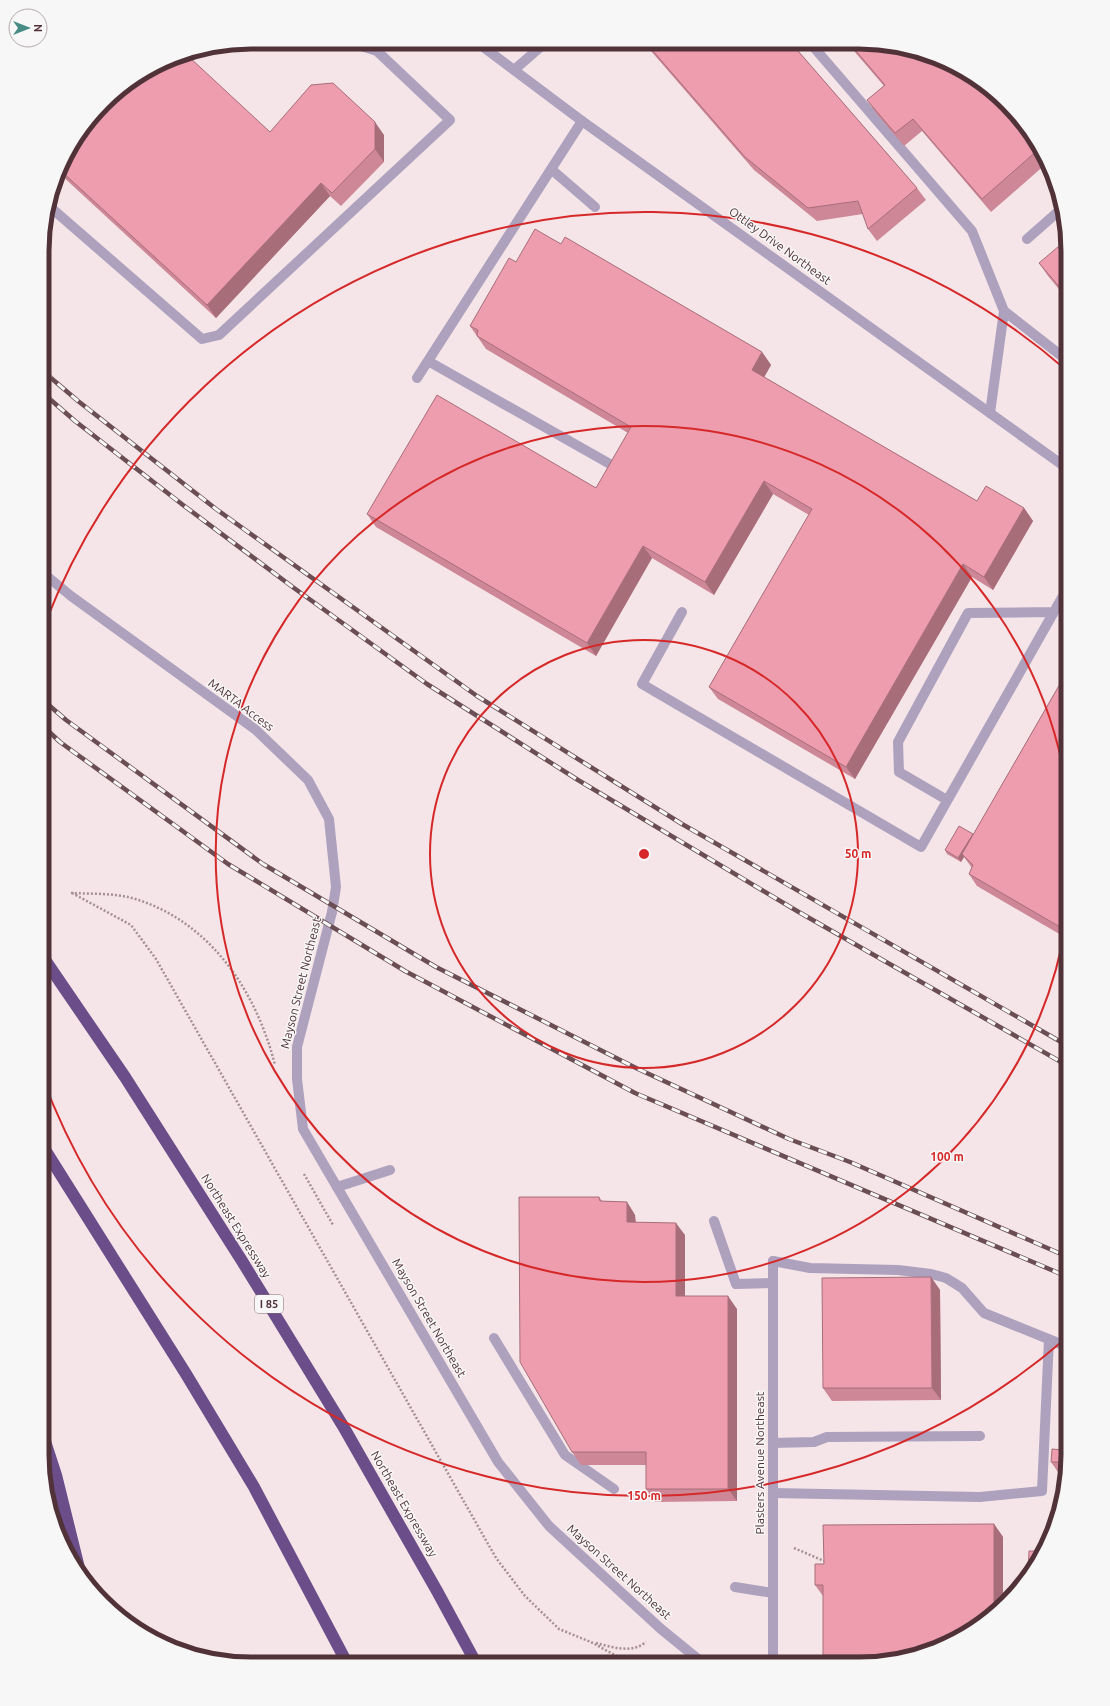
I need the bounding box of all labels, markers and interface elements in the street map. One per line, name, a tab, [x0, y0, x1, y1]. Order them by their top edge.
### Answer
north arrow	[8, 8, 48, 48]
text: N	[32, 24, 44, 32]
street label: Ottley Drive Northeast	[727, 204, 834, 287]
street label: MARTA Access	[206, 676, 276, 733]
centre of rings	[637, 847, 651, 861]
text: 50 m	[845, 847, 871, 860]
street label: Mayson Street Northeast	[278, 916, 323, 1050]
text: 100 m	[930, 1150, 964, 1163]
street label: Northeast Expressway	[199, 1171, 274, 1280]
street label: Mayson Street Northeast	[390, 1256, 469, 1380]
road number: I 85	[255, 1295, 283, 1313]
street label: Plasters Avenue Northeast	[753, 1391, 766, 1535]
street label: Northeast Expressway	[369, 1449, 440, 1559]
text: 150 m	[627, 1489, 661, 1502]
street label: Mayson Street Northeast	[565, 1522, 674, 1622]

